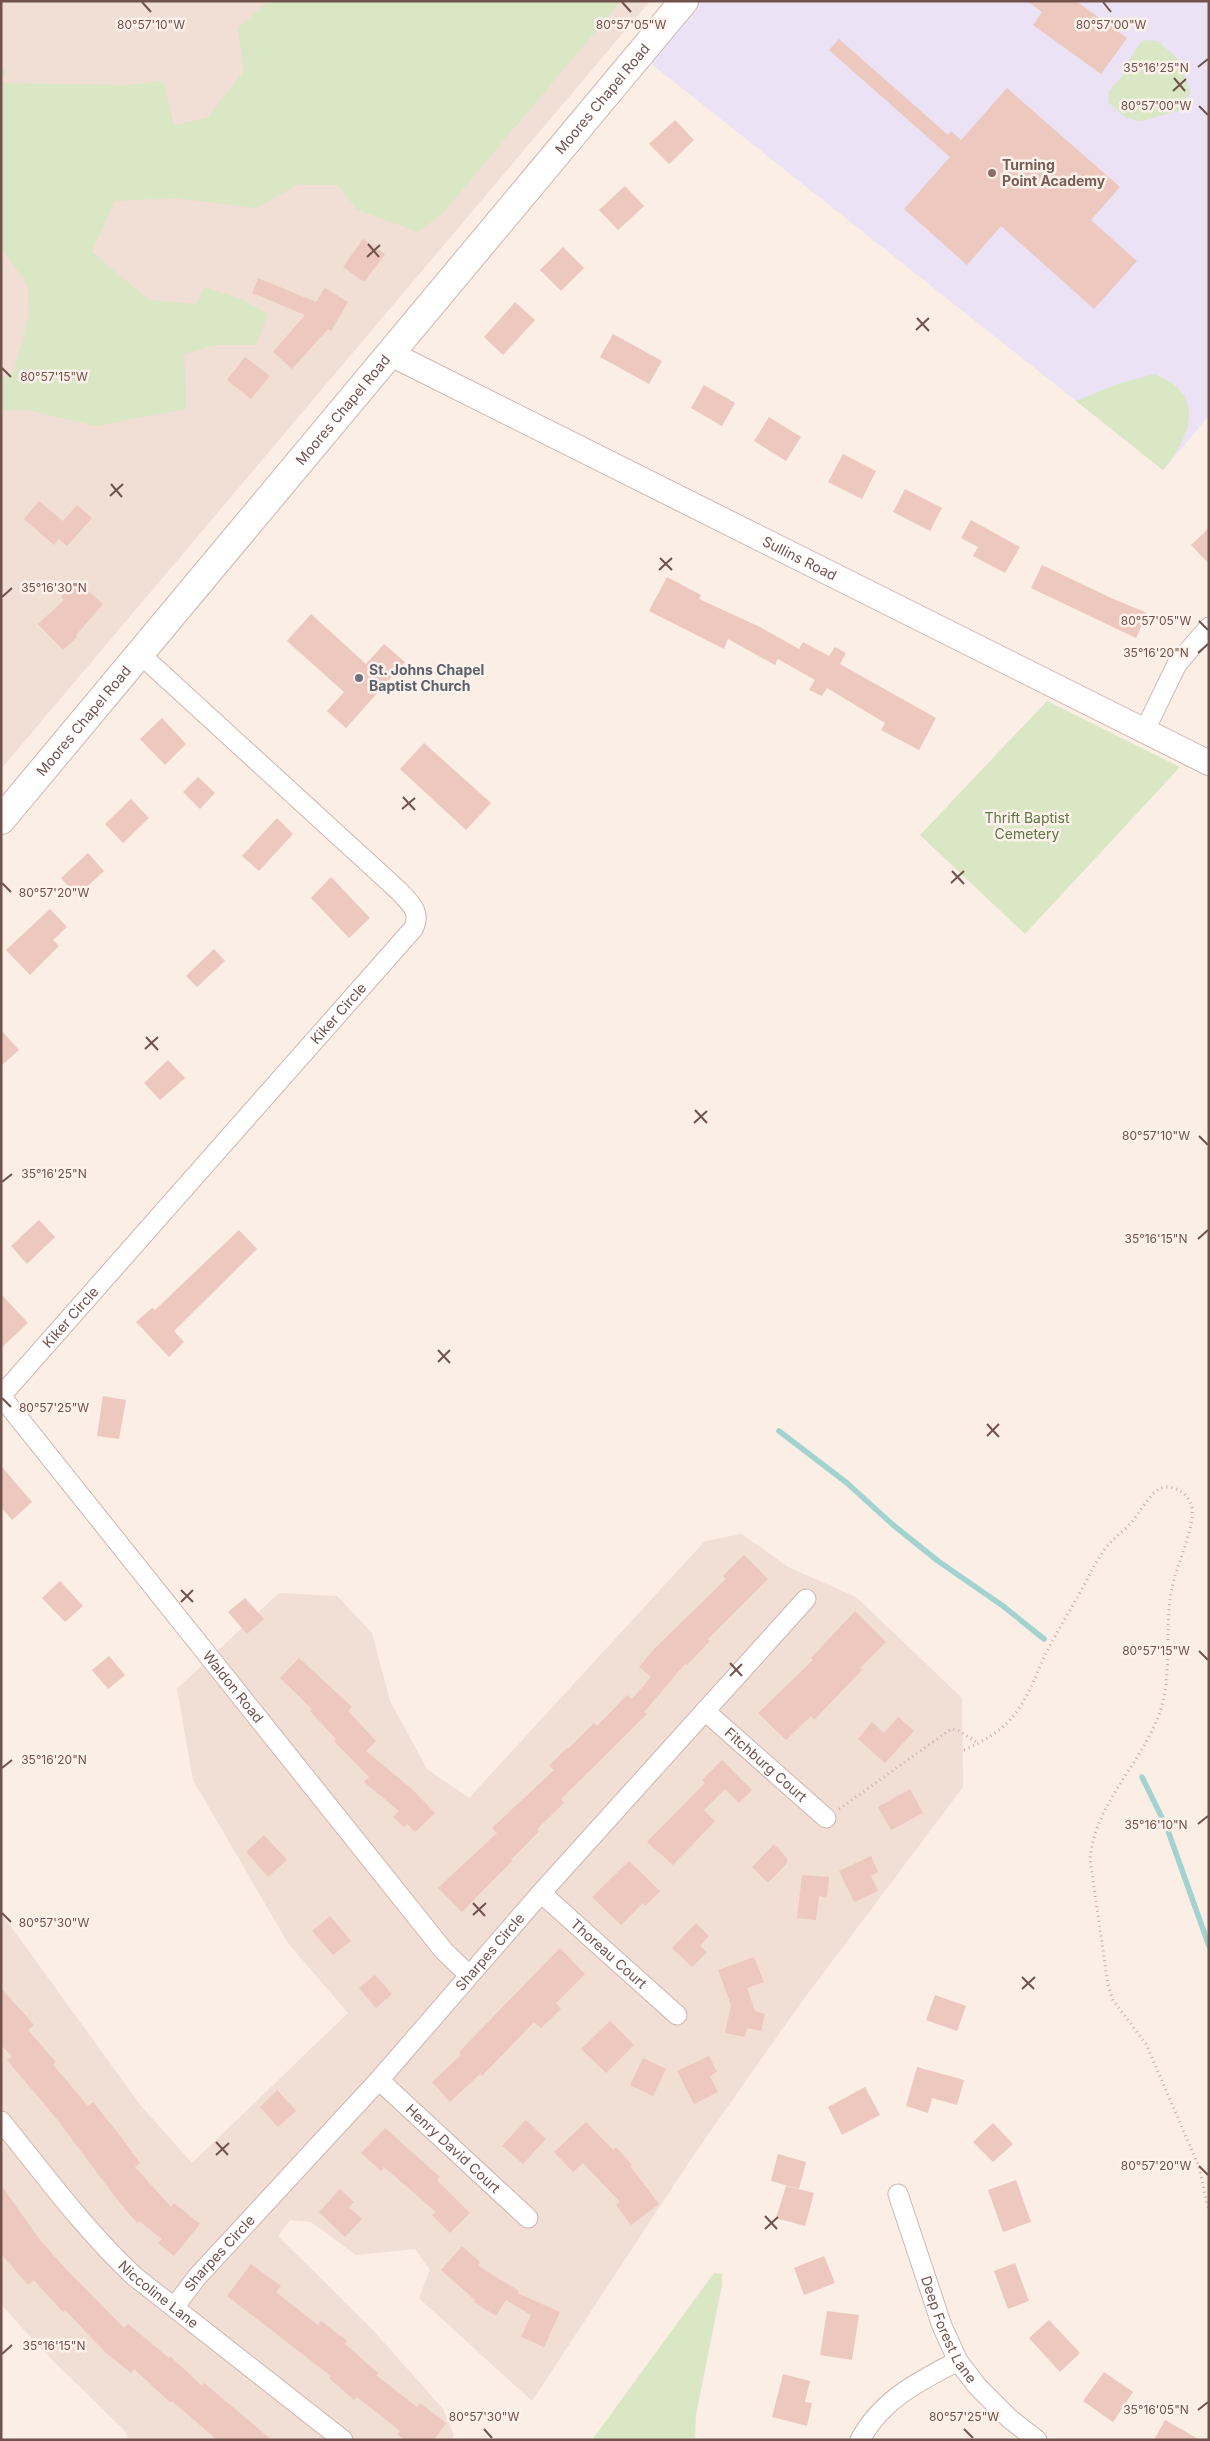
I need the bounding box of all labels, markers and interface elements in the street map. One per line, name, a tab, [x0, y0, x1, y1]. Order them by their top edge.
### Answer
text: 80°57'10"W	[117, 17, 185, 32]
text: 80°57'05"W	[596, 17, 666, 32]
text: 80°57'00"W	[1076, 17, 1147, 32]
street label: Moores Chapel Road	[551, 40, 653, 157]
text: 35°16'25"N	[1123, 60, 1189, 75]
text: 80°57'00"W	[1121, 98, 1192, 113]
place label: Turning Point Academy	[1002, 156, 1106, 189]
marker: Turning Point Academy	[986, 167, 998, 179]
street label: Moores Chapel Road	[292, 351, 393, 468]
text: 80°57'15"W	[20, 369, 88, 384]
street label: Sullins Road	[760, 532, 840, 584]
text: 35°16'30"N	[21, 580, 87, 595]
text: 80°57'05"W	[1121, 613, 1191, 628]
text: 35°16'20"N	[1123, 645, 1189, 660]
place label: St. Johns Chapel Baptist Church	[369, 661, 484, 694]
street label: Moores Chapel Road	[32, 662, 134, 779]
marker: St. Johns Chapel Baptist Church	[353, 672, 365, 684]
park label: Thrift Baptist Cemetery	[985, 809, 1070, 842]
text: 80°57'20"W	[19, 885, 89, 900]
street label: Kiker Circle	[307, 979, 370, 1047]
text: 80°57'10"W	[1122, 1128, 1190, 1143]
text: 35°16'25"N	[21, 1166, 87, 1181]
text: 35°16'15"N	[1125, 1231, 1187, 1246]
street label: Kiker Circle	[39, 1283, 102, 1351]
text: 80°57'25"W	[19, 1400, 89, 1415]
text: 80°57'15"W	[1122, 1643, 1190, 1658]
street label: Waldon Road	[200, 1647, 267, 1726]
street label: Fitchburg Court	[721, 1724, 811, 1805]
text: 35°16'20"N	[21, 1752, 87, 1767]
text: 35°16'10"N	[1124, 1817, 1188, 1832]
street label: Sharpes Circle	[451, 1909, 528, 1994]
text: 80°57'30"W	[19, 1915, 89, 1930]
street label: Thoreau Court	[568, 1915, 651, 1992]
street label: Henry David Court	[403, 2100, 505, 2196]
text: 80°57'20"W	[1121, 2158, 1191, 2173]
street label: Sharpes Circle	[180, 2211, 258, 2294]
street label: Niccoline Lane	[115, 2257, 202, 2331]
street label: Deep Forest Lane	[918, 2273, 981, 2386]
text: 35°16'15"N	[23, 2338, 85, 2353]
text: 35°16'05"N	[1123, 2402, 1189, 2417]
text: 80°57'30"W	[449, 2409, 519, 2424]
text: 80°57'25"W	[929, 2409, 999, 2424]

